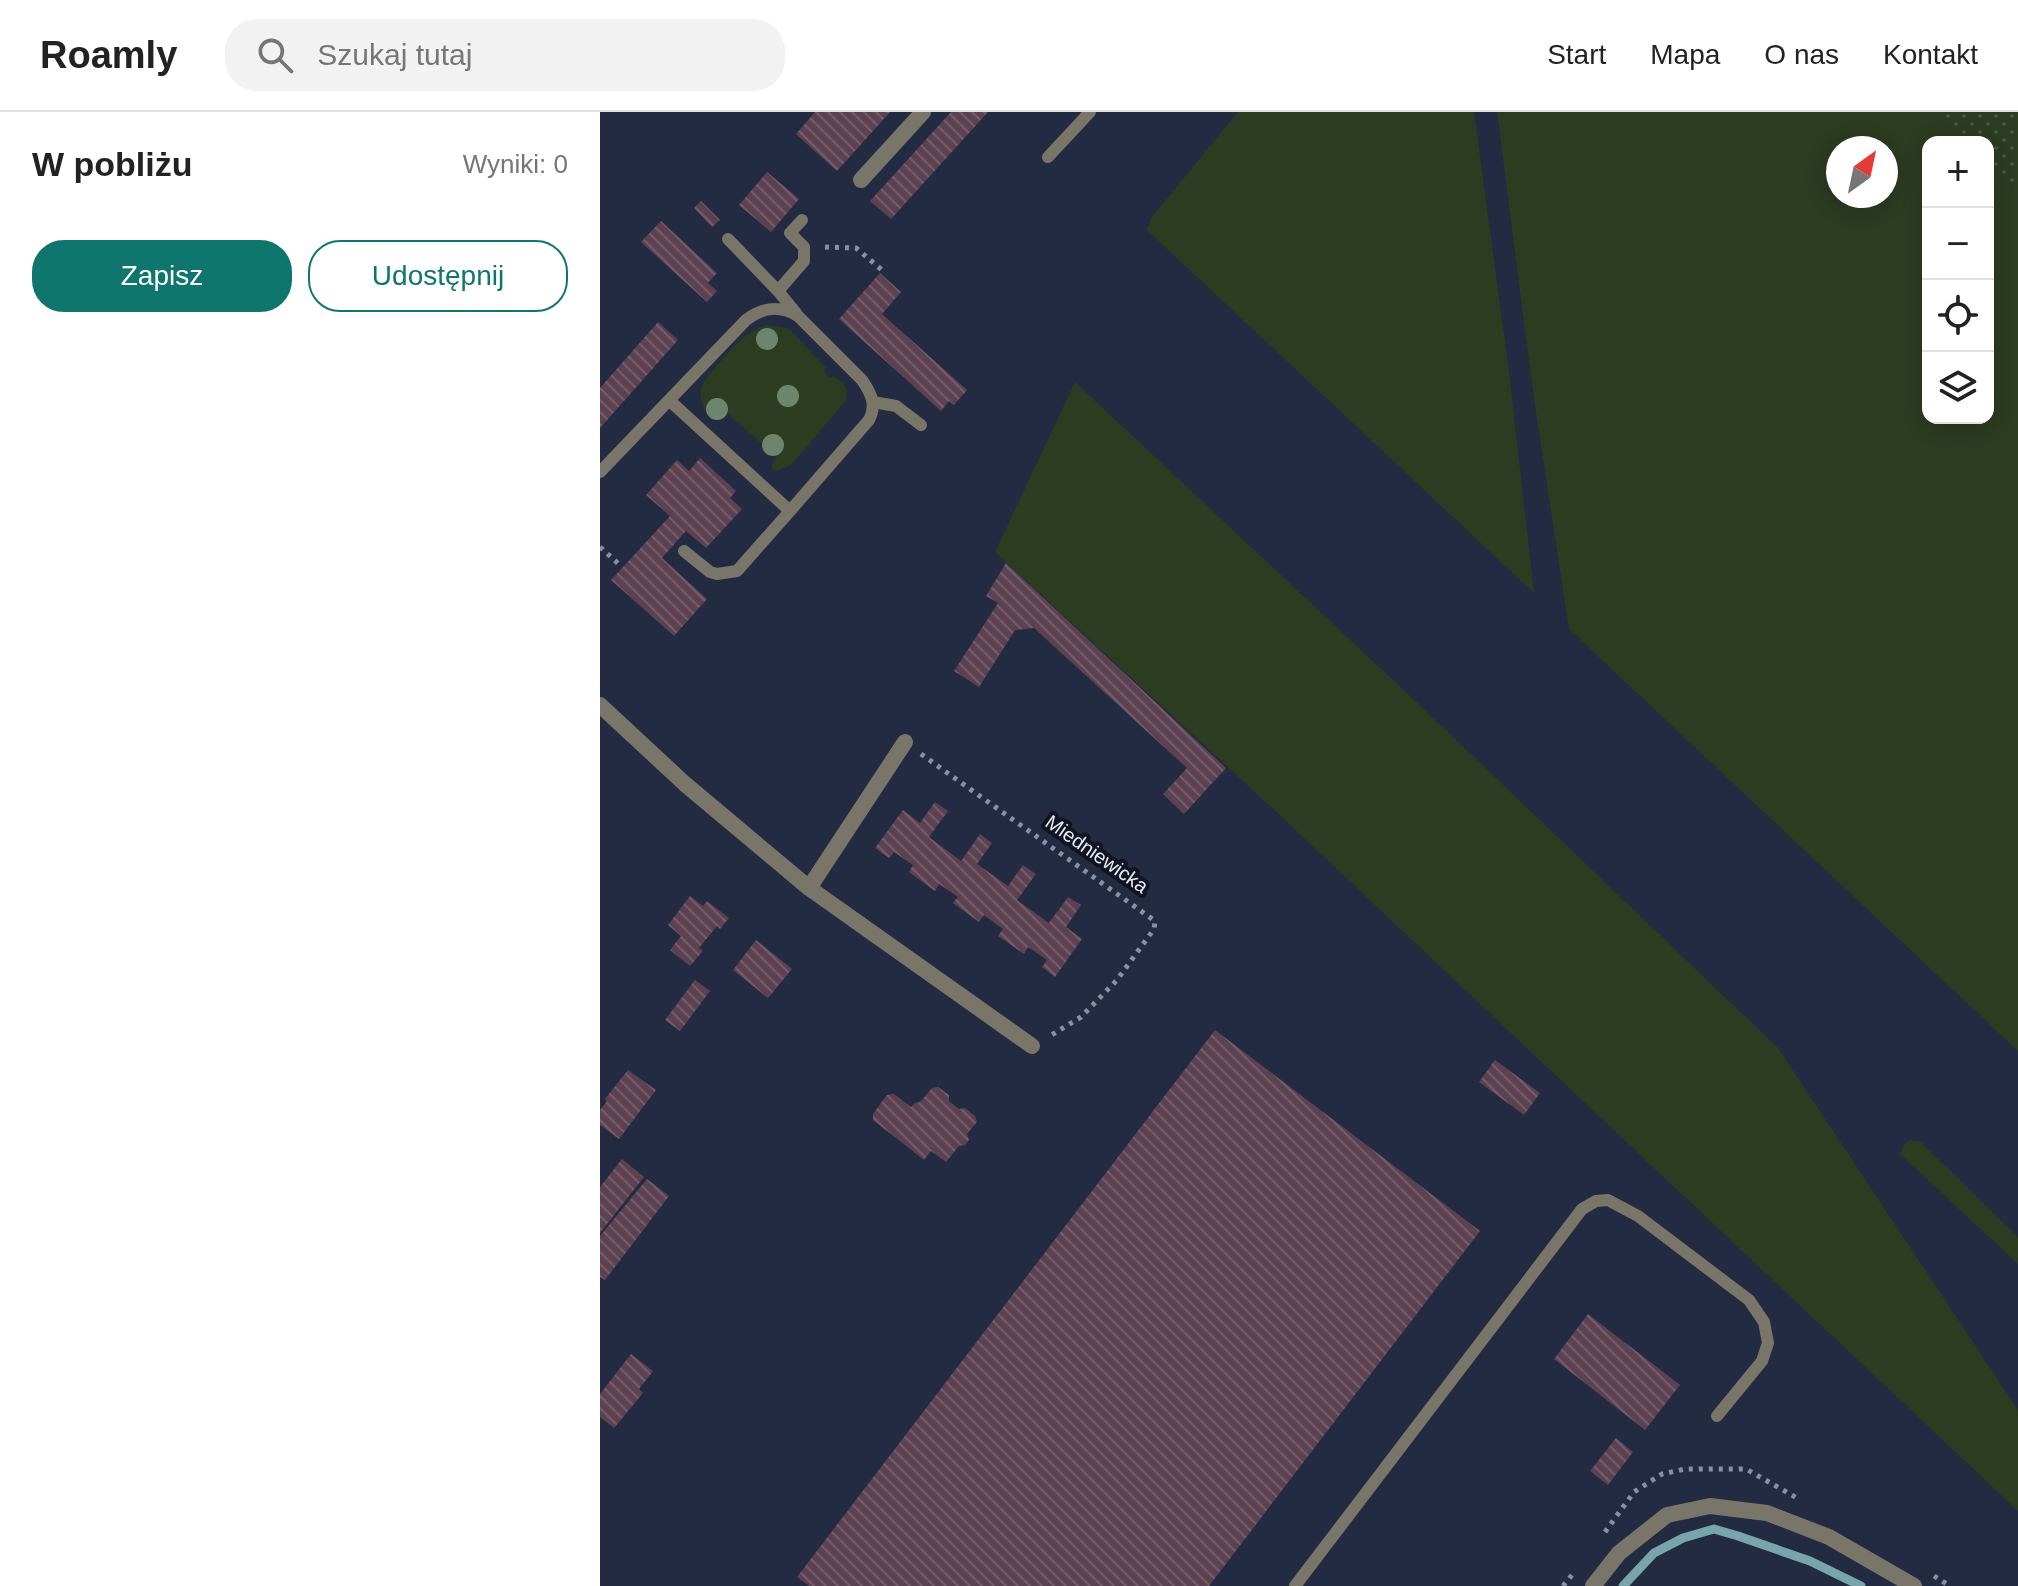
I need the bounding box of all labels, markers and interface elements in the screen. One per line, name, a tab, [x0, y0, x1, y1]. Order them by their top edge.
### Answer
search box	[225, 19, 785, 91]
icon: search	[253, 33, 297, 77]
text: Roamly	[40, 34, 177, 76]
text: Szukaj tutaj	[317, 38, 472, 71]
text: Start	[1547, 39, 1606, 70]
text: Mapa	[1650, 39, 1720, 70]
text: O nas	[1764, 39, 1839, 70]
text: Kontakt	[1883, 39, 1978, 70]
north arrow	[1826, 136, 1898, 208]
map controls	[1922, 136, 1994, 424]
button: +	[1922, 136, 1994, 208]
text: W pobliżu	[32, 145, 193, 183]
text: Wyniki: 0	[463, 149, 568, 179]
button: −	[1922, 208, 1994, 280]
button: Zapisz	[32, 240, 292, 312]
button: Udostępnij	[308, 240, 568, 312]
button: locate	[1922, 280, 1994, 352]
button: layers	[1922, 352, 1994, 424]
street label: Miedniewicka	[1042, 811, 1153, 898]

